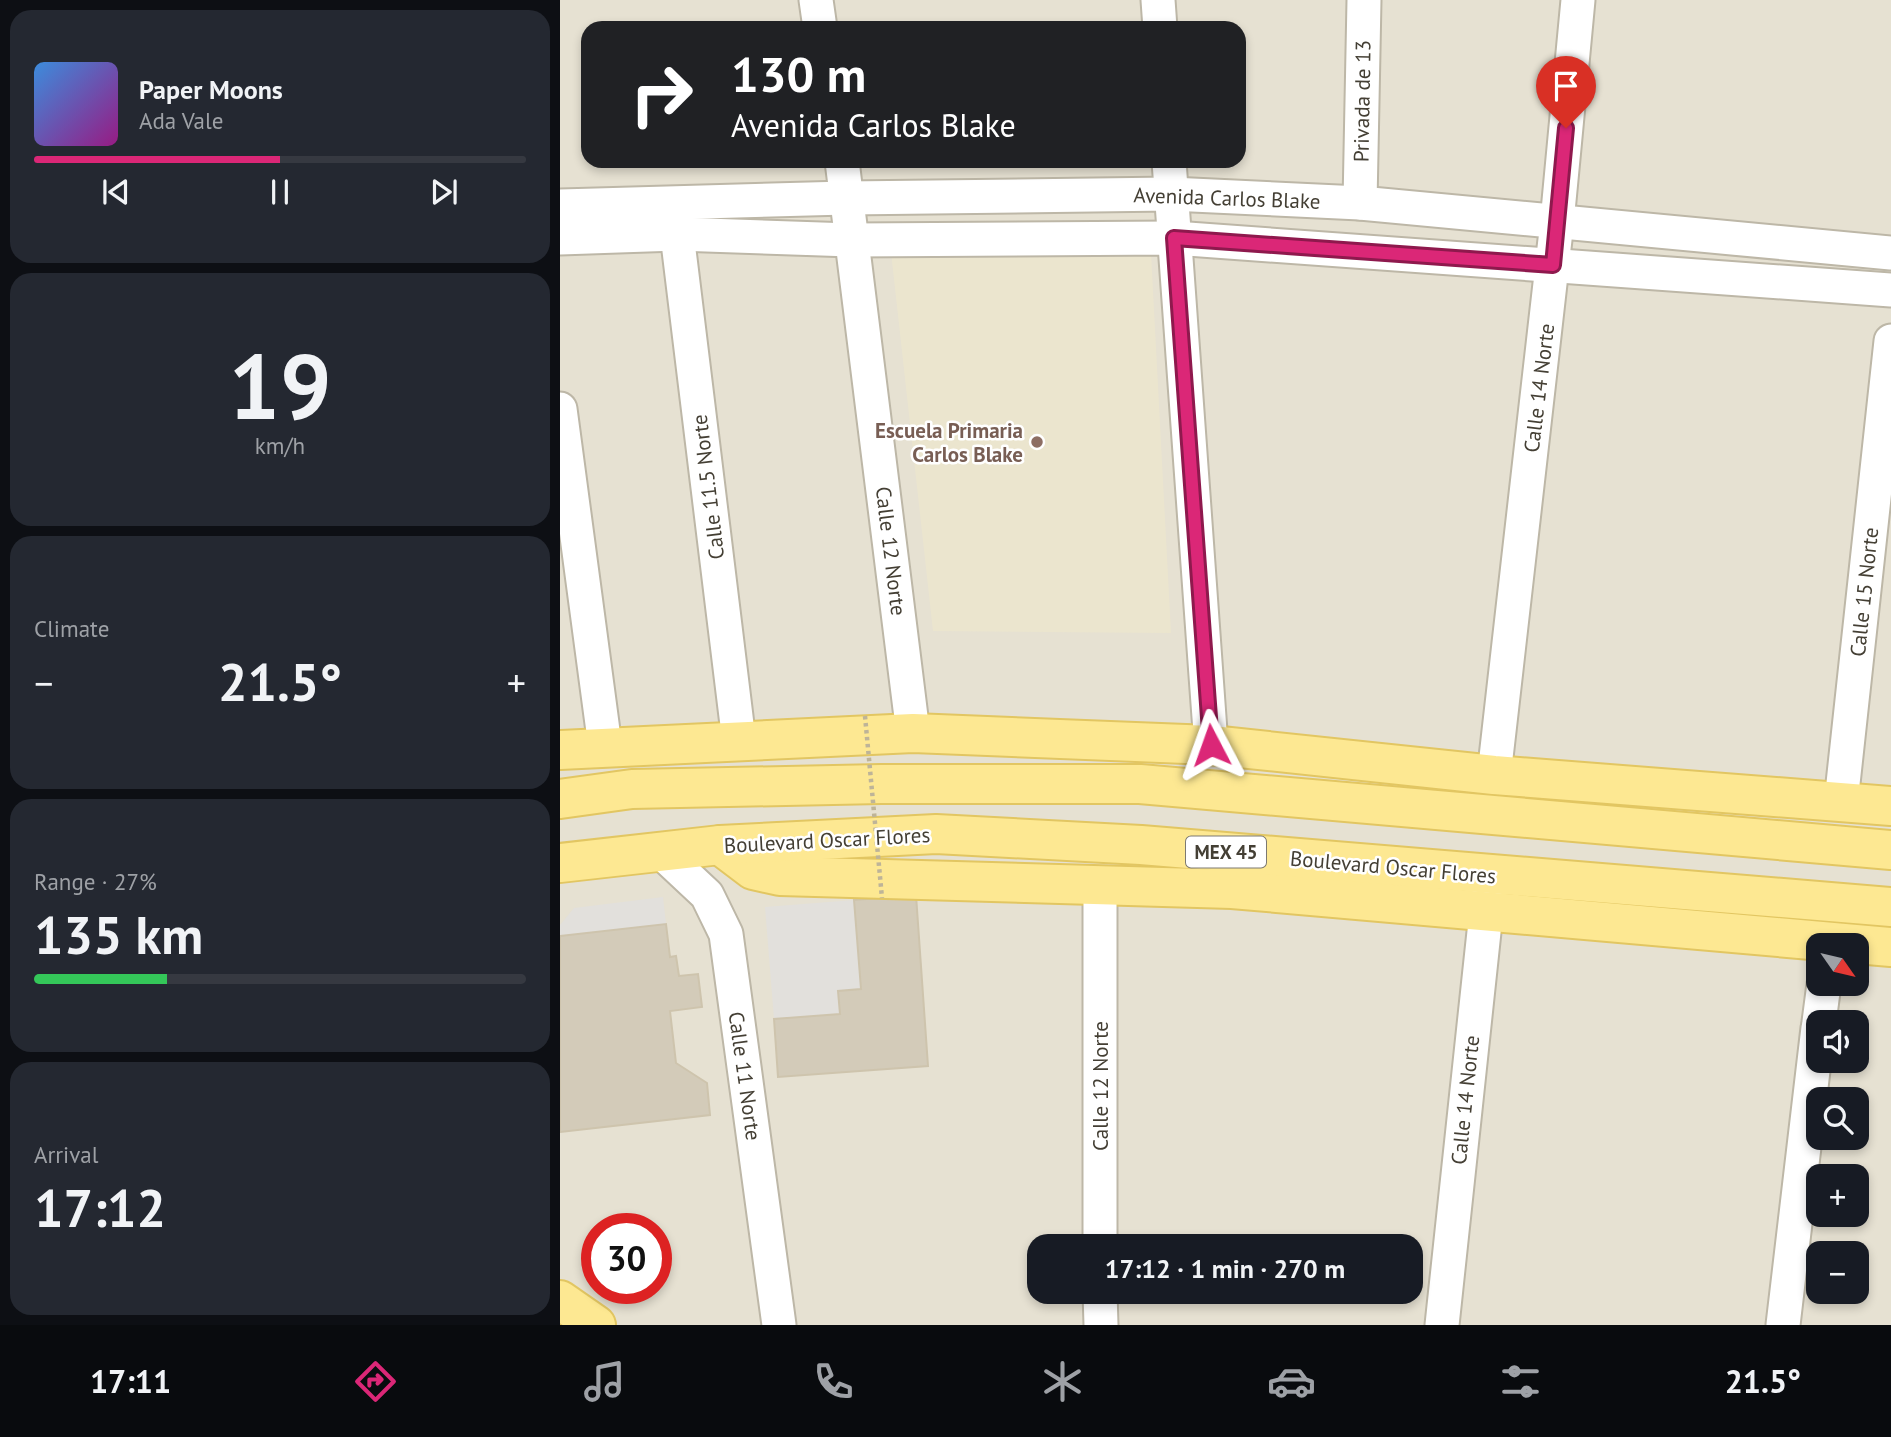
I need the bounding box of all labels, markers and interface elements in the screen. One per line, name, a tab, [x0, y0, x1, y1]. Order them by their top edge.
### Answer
street label: Privada de 13	[1347, 40, 1377, 162]
text: 130 m	[731, 42, 866, 106]
icon: right	[616, 49, 707, 140]
pin	[1536, 56, 1596, 128]
icon: arrive	[1547, 67, 1585, 105]
text: Paper Moons	[139, 73, 283, 106]
text: Avenida Carlos Blake	[731, 104, 1016, 146]
text: Ada Vale	[139, 106, 223, 135]
icon: previous	[97, 173, 135, 211]
icon: pause	[261, 173, 299, 211]
icon: next	[425, 173, 463, 211]
street label: Avenida Carlos Blake	[1133, 181, 1321, 215]
street label: Calle 14 Norte	[1518, 322, 1560, 454]
text: 19	[228, 326, 332, 444]
street label: Calle 11.5 Norte	[686, 413, 730, 561]
place label: Escuela Primaria Carlos Blake	[875, 417, 1023, 468]
text: km/h	[255, 431, 305, 460]
marker: Escuela Primaria Carlos Blake	[1029, 434, 1045, 450]
street label: Calle 12 Norte	[870, 485, 912, 617]
street label: Calle 15 Norte	[1844, 526, 1884, 658]
text: Climate	[34, 614, 109, 643]
text: 21.5°	[218, 648, 342, 715]
text: −	[34, 658, 53, 707]
text: +	[507, 658, 526, 707]
position arrow	[1174, 708, 1248, 782]
street label: Boulevard Oscar Flores	[723, 821, 931, 859]
road number: MEX 45	[1186, 836, 1266, 867]
street label: Boulevard Oscar Flores	[1289, 845, 1497, 889]
text: Range · 27%	[34, 867, 157, 896]
text: 135 km	[34, 901, 203, 968]
north arrow	[1806, 933, 1869, 996]
map controls	[1806, 933, 1869, 1304]
street label: Calle 11 Norte	[723, 1010, 767, 1142]
button: sound	[1806, 1010, 1869, 1073]
street label: Calle 12 Norte	[1087, 1021, 1114, 1151]
street label: Calle 14 Norte	[1445, 1034, 1485, 1166]
button: search	[1806, 1087, 1869, 1150]
text: Arrival	[34, 1140, 98, 1169]
button: +	[1806, 1164, 1869, 1227]
text: 17:12	[34, 1174, 166, 1241]
speed limit sign: 30	[581, 1213, 672, 1304]
button: −	[1806, 1241, 1869, 1304]
text: 17:12 · 1 min · 270 m	[1105, 1252, 1345, 1285]
icon: directions	[351, 1357, 400, 1406]
icon: music	[580, 1357, 629, 1406]
icon: phone	[809, 1357, 858, 1406]
icon: climate	[1038, 1357, 1087, 1406]
icon: car	[1267, 1357, 1316, 1406]
icon: filters	[1496, 1357, 1545, 1406]
text: 17:11	[90, 1360, 171, 1402]
text: 21.5°	[1725, 1360, 1801, 1402]

